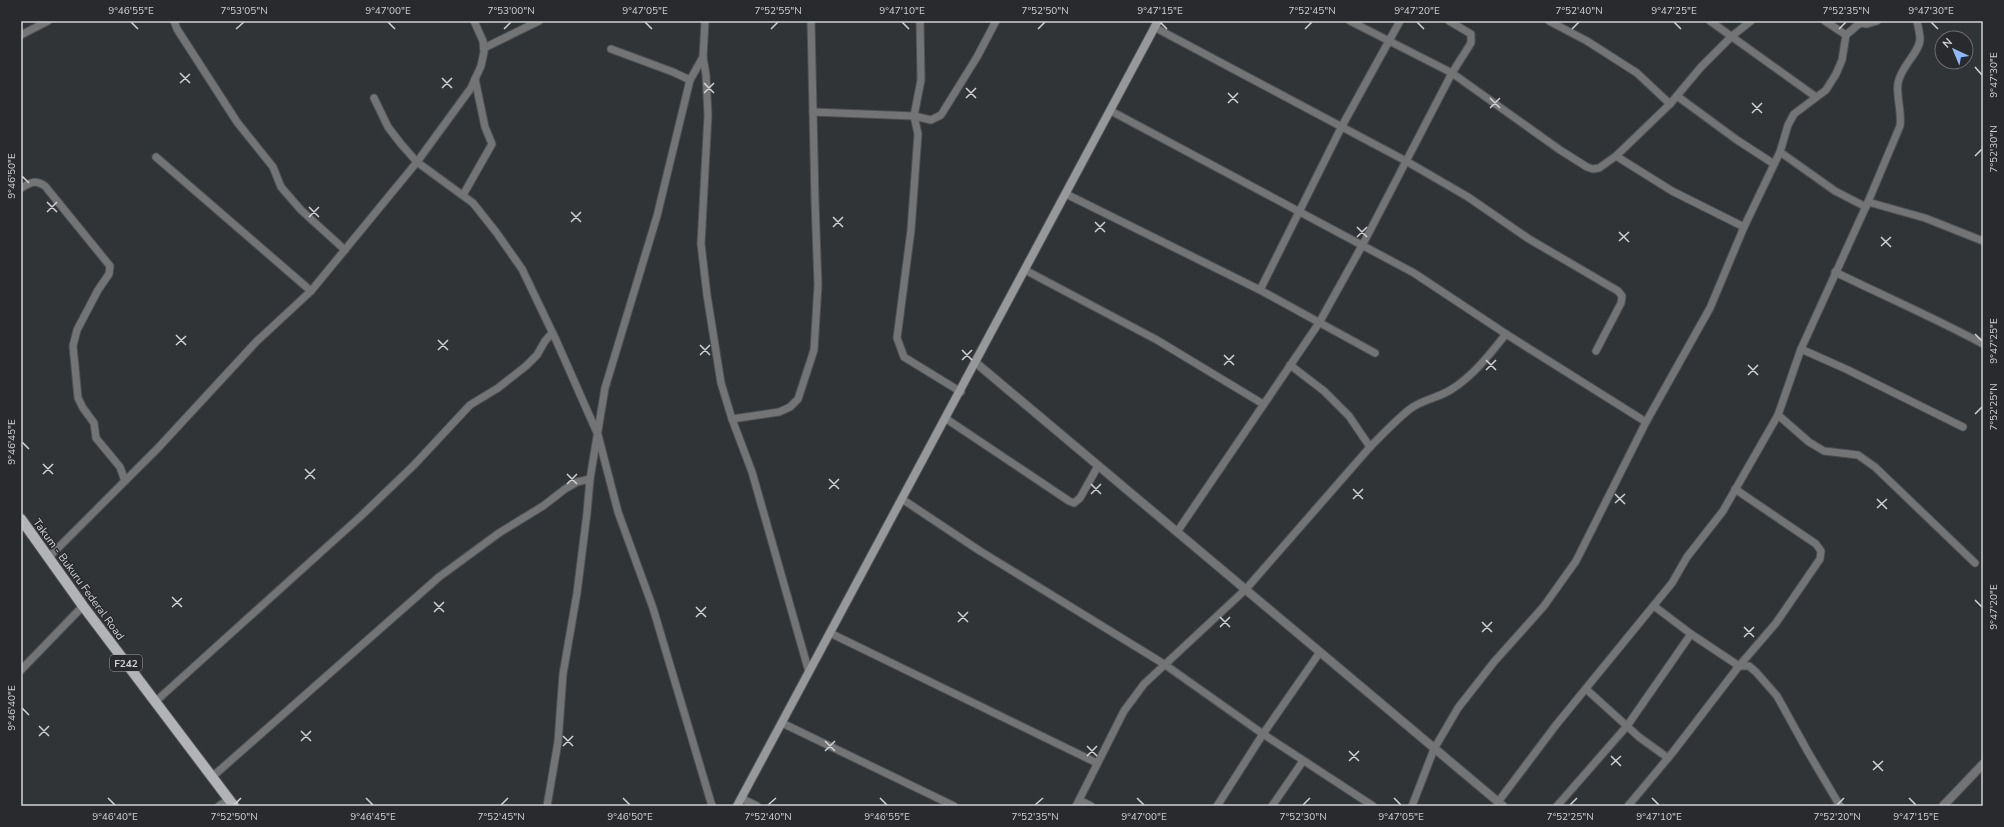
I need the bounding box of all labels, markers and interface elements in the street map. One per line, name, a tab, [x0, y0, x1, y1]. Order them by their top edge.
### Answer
text: 9°46'55"E	[108, 4, 154, 18]
text: 7°53'05"N	[220, 4, 268, 18]
text: 9°47'00"E	[365, 4, 411, 18]
text: 7°53'00"N	[487, 4, 535, 18]
text: 9°47'05"E	[622, 4, 668, 18]
text: 7°52'55"N	[754, 4, 802, 18]
text: 9°47'10"E	[879, 4, 925, 18]
text: 7°52'50"N	[1021, 4, 1069, 18]
text: 9°47'15"E	[1137, 4, 1183, 18]
text: 7°52'45"N	[1288, 4, 1336, 18]
text: 9°47'20"E	[1394, 4, 1440, 18]
text: 7°52'40"N	[1555, 4, 1603, 18]
text: 9°47'25"E	[1651, 4, 1697, 18]
text: 7°52'35"N	[1822, 4, 1870, 18]
text: 9°47'30"E	[1908, 4, 1954, 18]
north arrow	[1934, 30, 1974, 70]
text: N	[1939, 35, 1956, 51]
text: 9°47'30"E	[1987, 52, 2001, 98]
text: 7°52'30"N	[1987, 125, 2001, 173]
text: 9°46'50"E	[5, 153, 19, 199]
text: 9°47'25"E	[1987, 318, 2001, 364]
text: 7°52'25"N	[1987, 383, 2001, 431]
text: 9°46'45"E	[5, 419, 19, 465]
street label: Takum - Bukuru Federal Road	[29, 516, 128, 643]
text: 9°47'20"E	[1987, 584, 2001, 630]
road number: F242	[110, 655, 142, 671]
text: 9°46'40"E	[5, 685, 19, 731]
text: 9°46'40"E	[92, 810, 138, 824]
text: 7°52'50"N	[210, 810, 258, 824]
text: 9°46'45"E	[350, 810, 396, 824]
text: 7°52'45"N	[477, 810, 525, 824]
text: 9°46'50"E	[607, 810, 653, 824]
text: 7°52'40"N	[744, 810, 792, 824]
text: 9°46'55"E	[864, 810, 910, 824]
text: 7°52'35"N	[1011, 810, 1059, 824]
text: 9°47'00"E	[1121, 810, 1167, 824]
text: 7°52'30"N	[1279, 810, 1327, 824]
text: 9°47'05"E	[1378, 810, 1424, 824]
text: 7°52'25"N	[1546, 810, 1594, 824]
text: 9°47'10"E	[1636, 810, 1682, 824]
text: 7°52'20"N	[1813, 810, 1861, 824]
text: 9°47'15"E	[1893, 810, 1939, 824]

